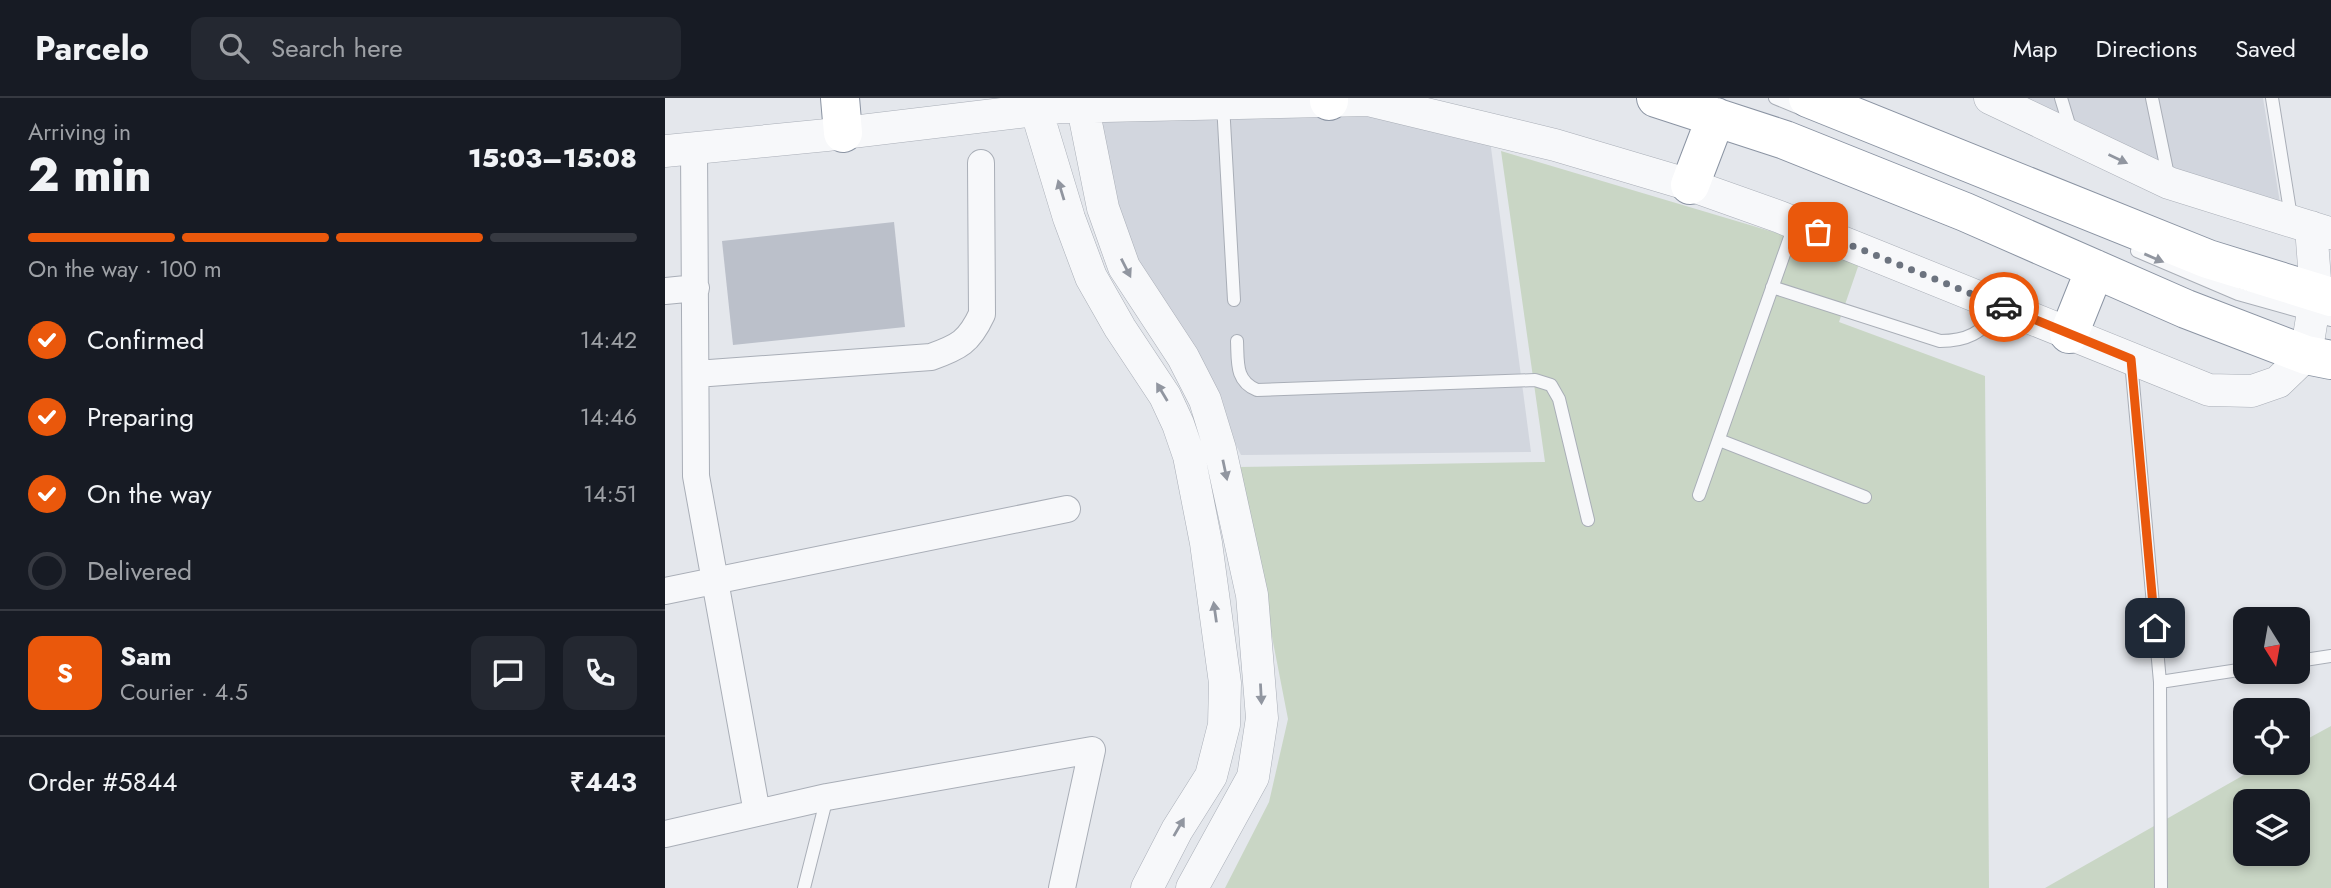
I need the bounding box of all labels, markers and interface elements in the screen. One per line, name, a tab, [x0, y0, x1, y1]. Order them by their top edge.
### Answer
search box	[191, 17, 681, 80]
text: Parcelo	[35, 25, 149, 72]
icon: search	[215, 29, 253, 67]
text: Search here	[271, 29, 403, 67]
text: Map	[2013, 31, 2058, 66]
text: Directions	[2096, 31, 2197, 66]
text: Saved	[2235, 31, 2296, 66]
text: Arriving in	[28, 115, 131, 149]
text: 15:03–15:08	[468, 139, 637, 177]
text: 2 min	[28, 142, 152, 208]
one-way arrow	[2108, 153, 2128, 164]
one-way arrow	[1055, 179, 1065, 200]
pin	[1788, 202, 1848, 262]
icon: bag	[1799, 213, 1837, 251]
text: On the way · 100 m	[28, 252, 222, 286]
one-way arrow	[2144, 252, 2164, 264]
one-way arrow	[1120, 258, 1131, 278]
courier	[1969, 272, 2039, 342]
icon: car	[1985, 288, 2023, 326]
icon: check	[28, 321, 66, 359]
text: Confirmed	[87, 321, 204, 359]
text: 14:42	[580, 323, 637, 357]
one-way arrow	[1156, 382, 1168, 401]
icon: check	[28, 398, 66, 436]
text: Preparing	[87, 398, 194, 436]
text: 14:46	[580, 400, 637, 434]
one-way arrow	[1220, 459, 1231, 481]
icon: check	[28, 475, 66, 513]
text: On the way	[87, 475, 212, 513]
text: 14:51	[583, 477, 637, 511]
text: Delivered	[87, 552, 192, 590]
pin	[2125, 598, 2185, 658]
one-way arrow	[1209, 600, 1220, 622]
north arrow	[2233, 607, 2310, 684]
map controls	[2233, 607, 2310, 866]
icon: home	[2136, 609, 2174, 647]
button: chat	[471, 636, 545, 710]
button: phone	[563, 636, 637, 710]
text: Sam	[120, 637, 172, 675]
text: S	[57, 654, 73, 692]
text: Courier · 4.5	[120, 675, 248, 709]
one-way arrow	[1255, 684, 1266, 706]
button: locate	[2233, 698, 2310, 775]
text: Order #5844	[28, 763, 177, 801]
text: ₹443	[570, 763, 637, 801]
button: layers	[2233, 789, 2310, 866]
one-way arrow	[1173, 818, 1185, 837]

